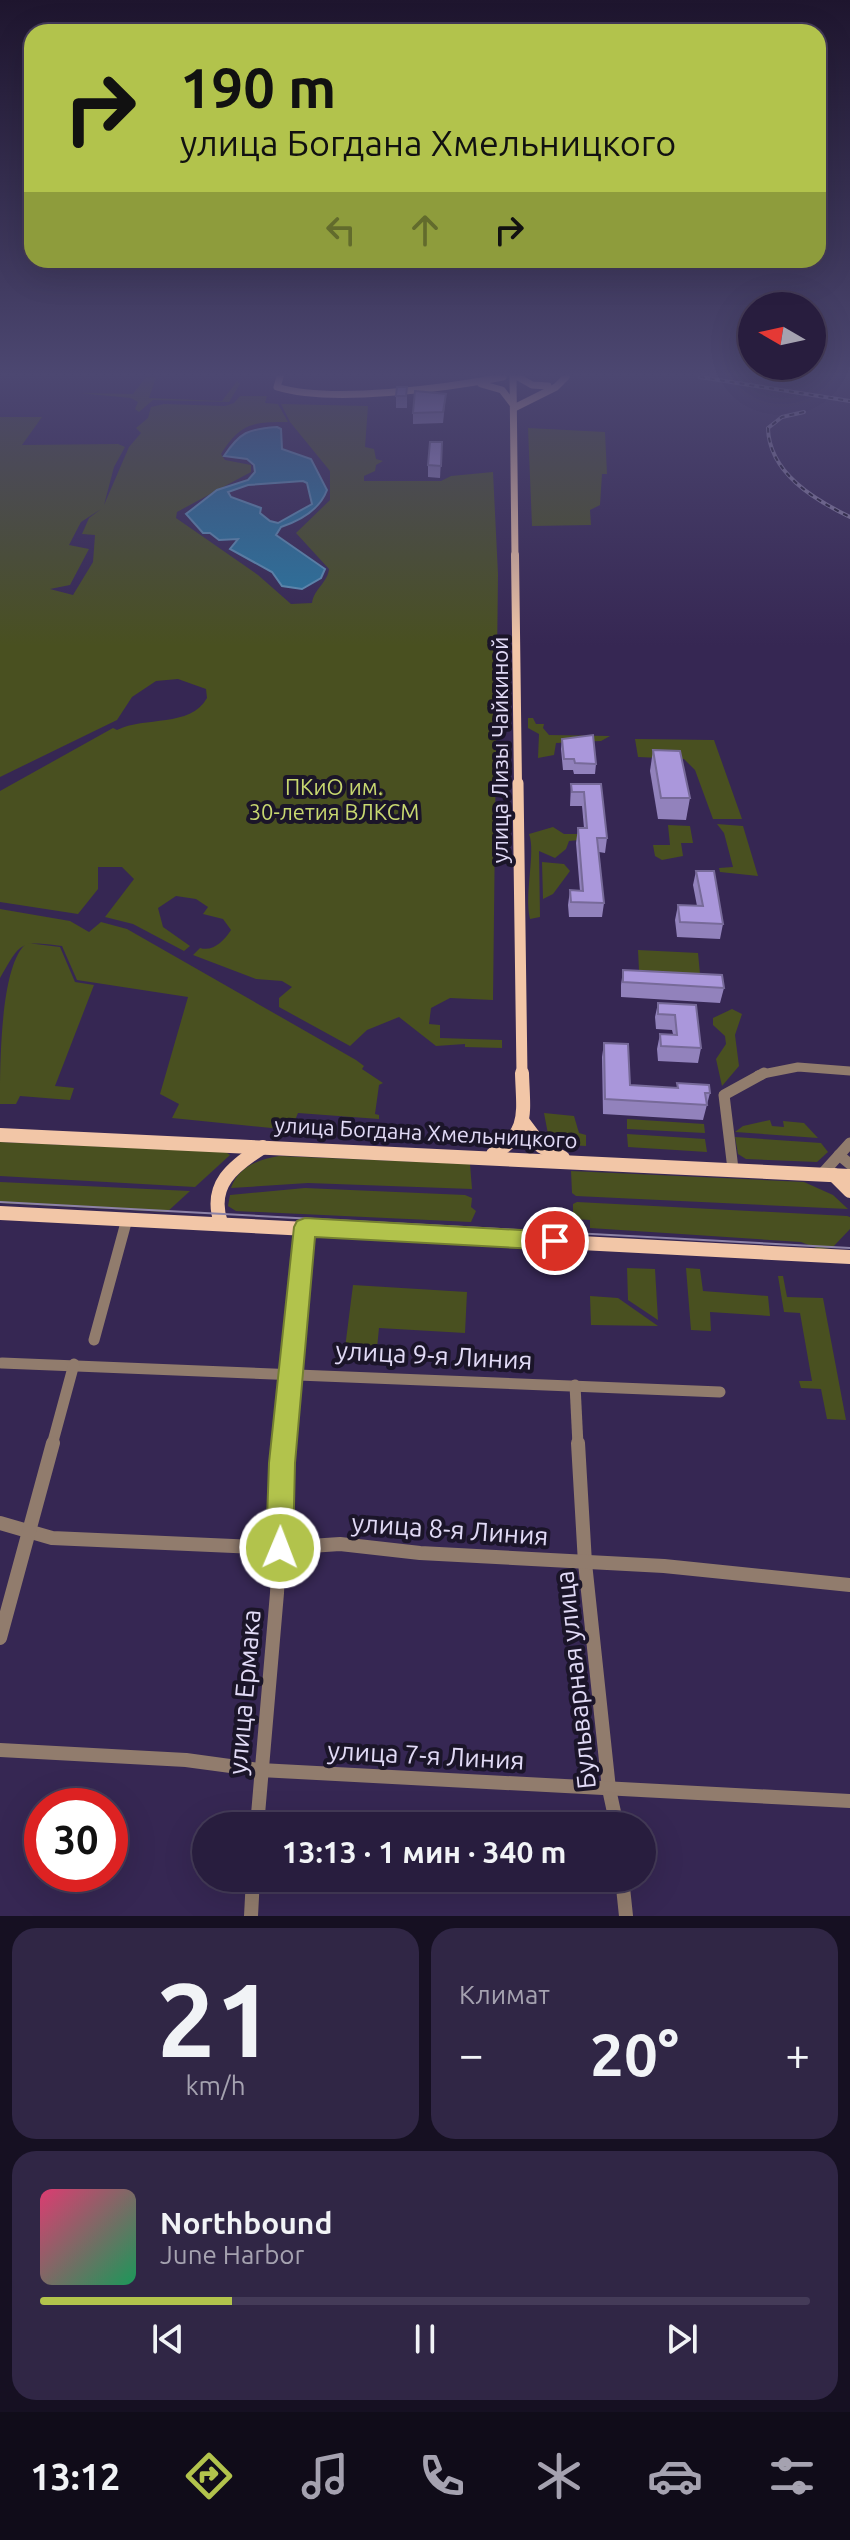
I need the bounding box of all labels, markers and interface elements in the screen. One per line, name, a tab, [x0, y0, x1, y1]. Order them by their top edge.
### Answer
icon: right	[48, 56, 152, 160]
text: 190 m	[180, 56, 336, 119]
text: улица Богдана Хмельницкого	[180, 122, 676, 163]
icon: left	[319, 208, 363, 252]
icon: ahead	[403, 208, 447, 252]
icon: right	[487, 208, 531, 252]
north arrow	[738, 292, 826, 380]
map controls	[738, 292, 826, 380]
street label: улица Лизы Чайкиной	[487, 637, 512, 863]
park label: ПКиО им. 30-летия ВЛКСМ	[249, 774, 419, 824]
street label: улица Богдана Хмельницкого	[274, 1112, 578, 1152]
pin	[521, 1207, 589, 1275]
icon: arrive	[533, 1219, 577, 1263]
street label: улица 9-я Линия	[335, 1335, 533, 1375]
position arrow	[238, 1506, 322, 1590]
street label: улица 8-я Линия	[351, 1508, 549, 1550]
street label: Бульварная улица	[549, 1569, 601, 1791]
street label: улица Ермака	[222, 1608, 266, 1776]
street label: улица 7-я Линия	[327, 1735, 525, 1775]
speed limit sign: 30	[24, 1788, 128, 1892]
text: 13:13 · 1 мин · 340 m	[282, 1835, 566, 1869]
text: 21	[157, 1960, 274, 2077]
text: Климат	[459, 1980, 550, 2009]
text: 20°	[590, 2020, 679, 2087]
text: −	[459, 2029, 484, 2078]
text: +	[785, 2029, 810, 2078]
text: km/h	[185, 2071, 246, 2100]
text: Northbound	[160, 2206, 332, 2240]
text: June Harbor	[160, 2240, 304, 2269]
icon: previous	[146, 2317, 190, 2361]
icon: pause	[403, 2317, 447, 2361]
icon: next	[660, 2317, 704, 2361]
icon: directions	[181, 2448, 237, 2504]
icon: music	[297, 2448, 353, 2504]
icon: phone	[414, 2448, 470, 2504]
icon: climate	[531, 2448, 587, 2504]
icon: car	[647, 2448, 703, 2504]
icon: filters	[764, 2448, 820, 2504]
text: 13:12	[30, 2456, 120, 2497]

